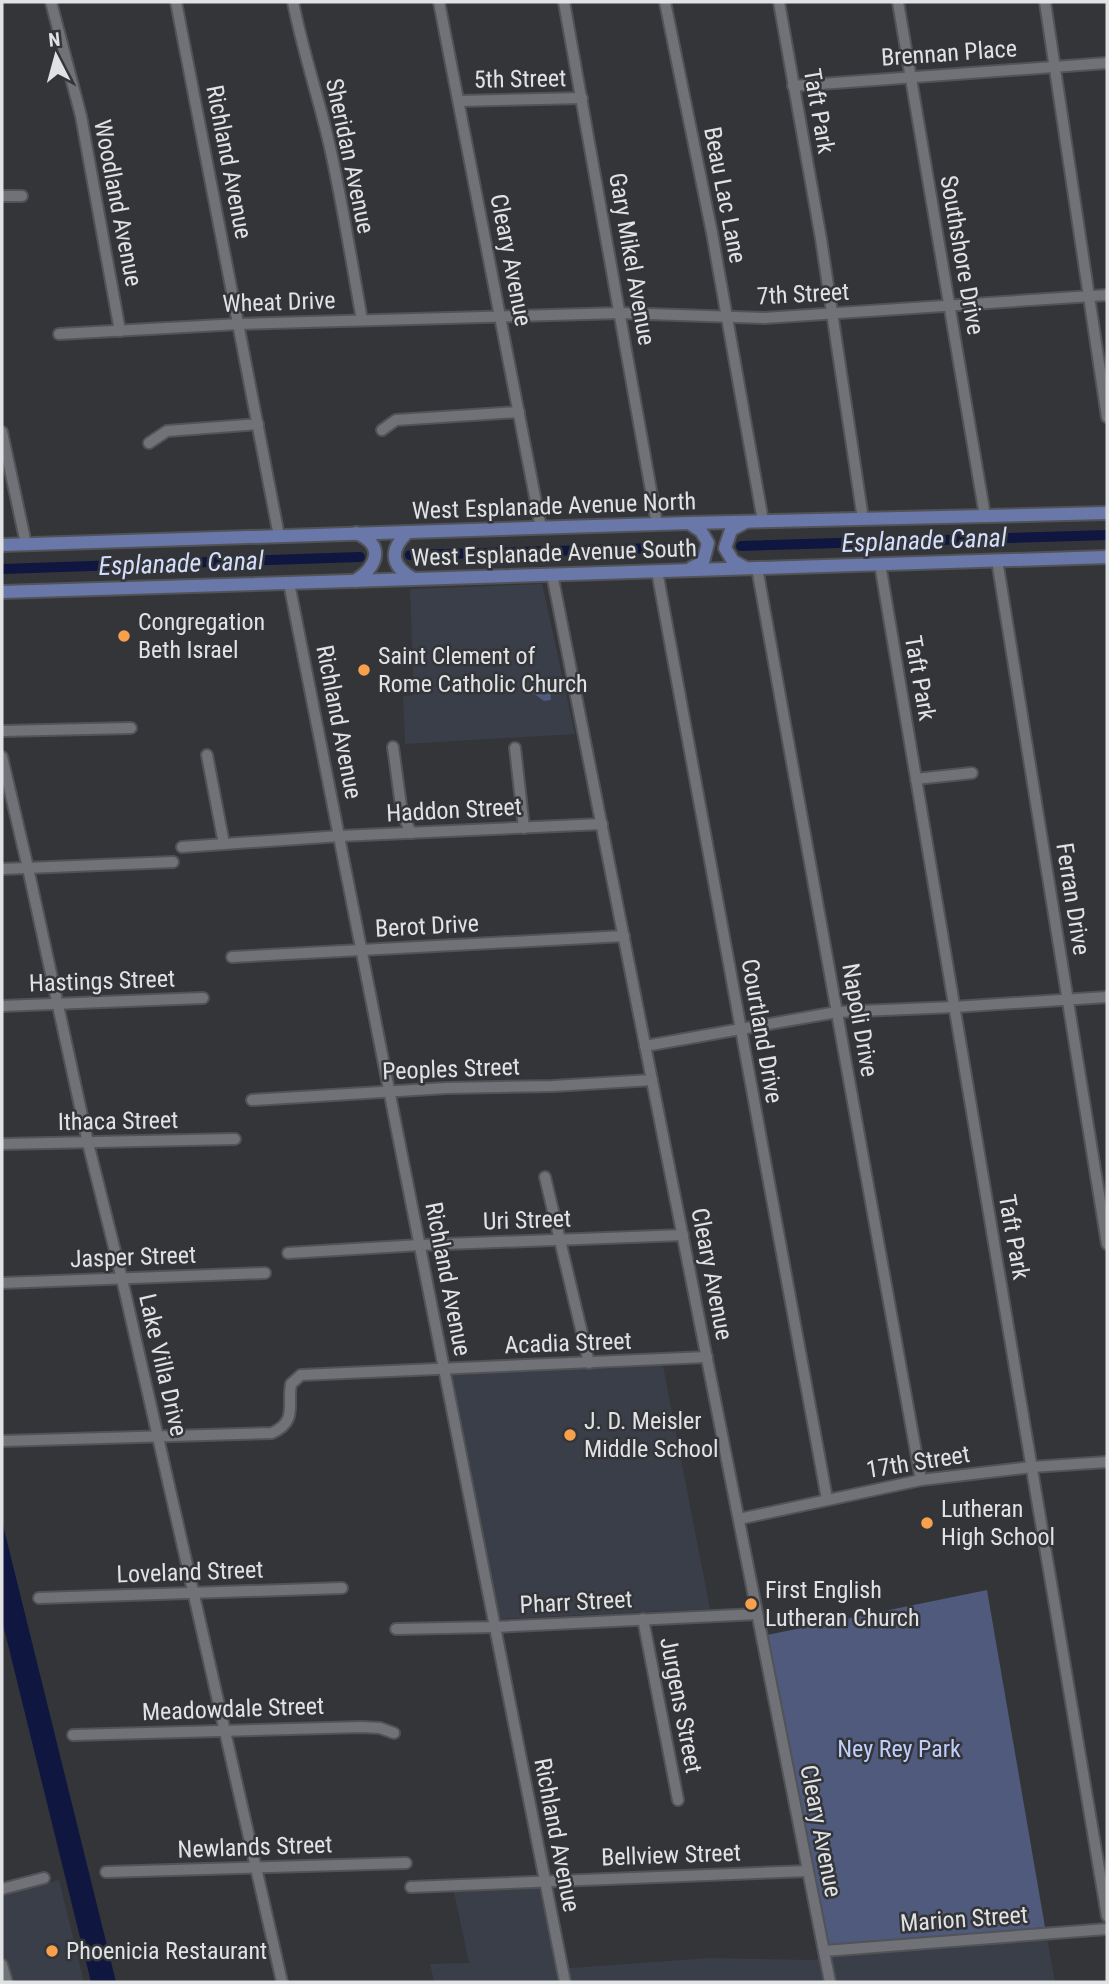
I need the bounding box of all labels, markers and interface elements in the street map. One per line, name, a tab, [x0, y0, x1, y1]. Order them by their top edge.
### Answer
north arrow	[21, 21, 91, 91]
text: N	[47, 28, 61, 52]
street label: Brennan Place	[880, 34, 1018, 72]
street label: 5th Street	[474, 64, 566, 94]
street label: Taft Park	[798, 66, 840, 156]
street label: Sheridan Avenue	[320, 76, 380, 236]
street label: Richland Avenue	[200, 83, 258, 241]
street label: Woodland Avenue	[88, 117, 148, 289]
street label: Beau Lac Lane	[698, 124, 752, 266]
street label: Gary Mikel Avenue	[603, 171, 661, 347]
street label: Southshore Drive	[934, 173, 990, 337]
street label: Cleary Avenue	[484, 192, 538, 328]
street label: 7th Street	[756, 278, 850, 310]
street label: Wheat Drive	[222, 286, 336, 318]
street label: West Esplanade Avenue North	[411, 487, 697, 525]
water label: Esplanade Canal	[841, 522, 1008, 558]
street label: West Esplanade Avenue South	[411, 534, 697, 572]
water label: Esplanade Canal	[98, 545, 265, 581]
place label: Congregation Beth Israel	[138, 608, 265, 664]
marker: Congregation Beth Israel	[116, 628, 132, 644]
street label: Taft Park	[899, 633, 941, 723]
place label: Saint Clement of Rome Catholic Church	[378, 642, 588, 698]
street label: Richland Avenue	[310, 643, 368, 801]
marker: Saint Clement of Rome Catholic Church	[356, 662, 372, 678]
street label: Haddon Street	[386, 792, 522, 828]
street label: Ferran Drive	[1050, 841, 1096, 957]
street label: Berot Drive	[374, 909, 480, 943]
street label: Courtland Drive	[736, 957, 788, 1105]
street label: Napoli Drive	[836, 961, 884, 1079]
street label: Hastings Street	[29, 964, 175, 998]
street label: Peoples Street	[382, 1053, 520, 1085]
street label: Ithaca Street	[58, 1106, 178, 1136]
street label: Taft Park	[993, 1192, 1035, 1282]
street label: Richland Avenue	[419, 1200, 477, 1358]
street label: Uri Street	[483, 1204, 571, 1236]
street label: Cleary Avenue	[685, 1206, 739, 1342]
street label: Jasper Street	[69, 1241, 197, 1273]
street label: Lake Villa Drive	[133, 1291, 193, 1439]
street label: Acadia Street	[504, 1327, 632, 1359]
place label: J. D. Meisler Middle School	[584, 1407, 718, 1463]
marker: J. D. Meisler Middle School	[562, 1427, 578, 1443]
street label: 17th Street	[864, 1440, 972, 1484]
place label: Lutheran High School	[941, 1495, 1055, 1551]
marker: Lutheran High School	[919, 1515, 935, 1531]
street label: Loveland Street	[116, 1555, 264, 1589]
place label: First English Lutheran Church	[765, 1576, 919, 1632]
street label: Pharr Street	[519, 1585, 633, 1619]
marker: First English Lutheran Church	[743, 1596, 759, 1612]
street label: Jurgens Street	[654, 1635, 708, 1775]
street label: Meadowdale Street	[141, 1692, 325, 1726]
park label: Ney Rey Park	[837, 1735, 961, 1763]
street label: Richland Avenue	[528, 1756, 586, 1914]
street label: Cleary Avenue	[794, 1763, 848, 1899]
street label: Newlands Street	[177, 1830, 333, 1864]
street label: Bellview Street	[601, 1839, 741, 1871]
street label: Marion Street	[899, 1901, 1029, 1937]
place label: Phoenicia Restaurant	[66, 1937, 267, 1965]
marker: Phoenicia Restaurant	[44, 1943, 60, 1959]

